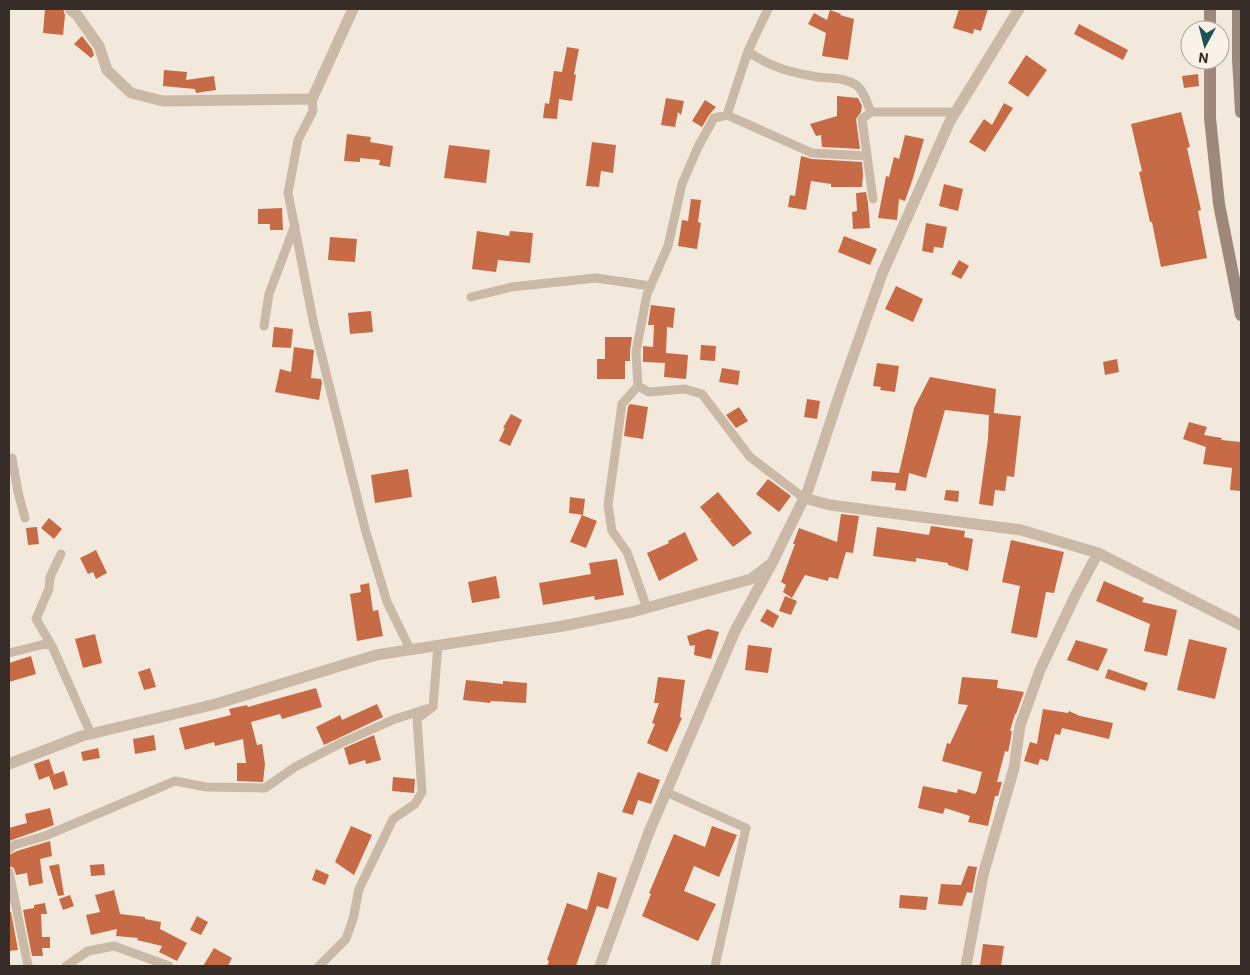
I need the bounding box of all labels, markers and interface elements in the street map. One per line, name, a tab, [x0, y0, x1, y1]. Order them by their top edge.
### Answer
north arrow	[1180, 20, 1230, 70]
text: N	[1198, 49, 1209, 66]

